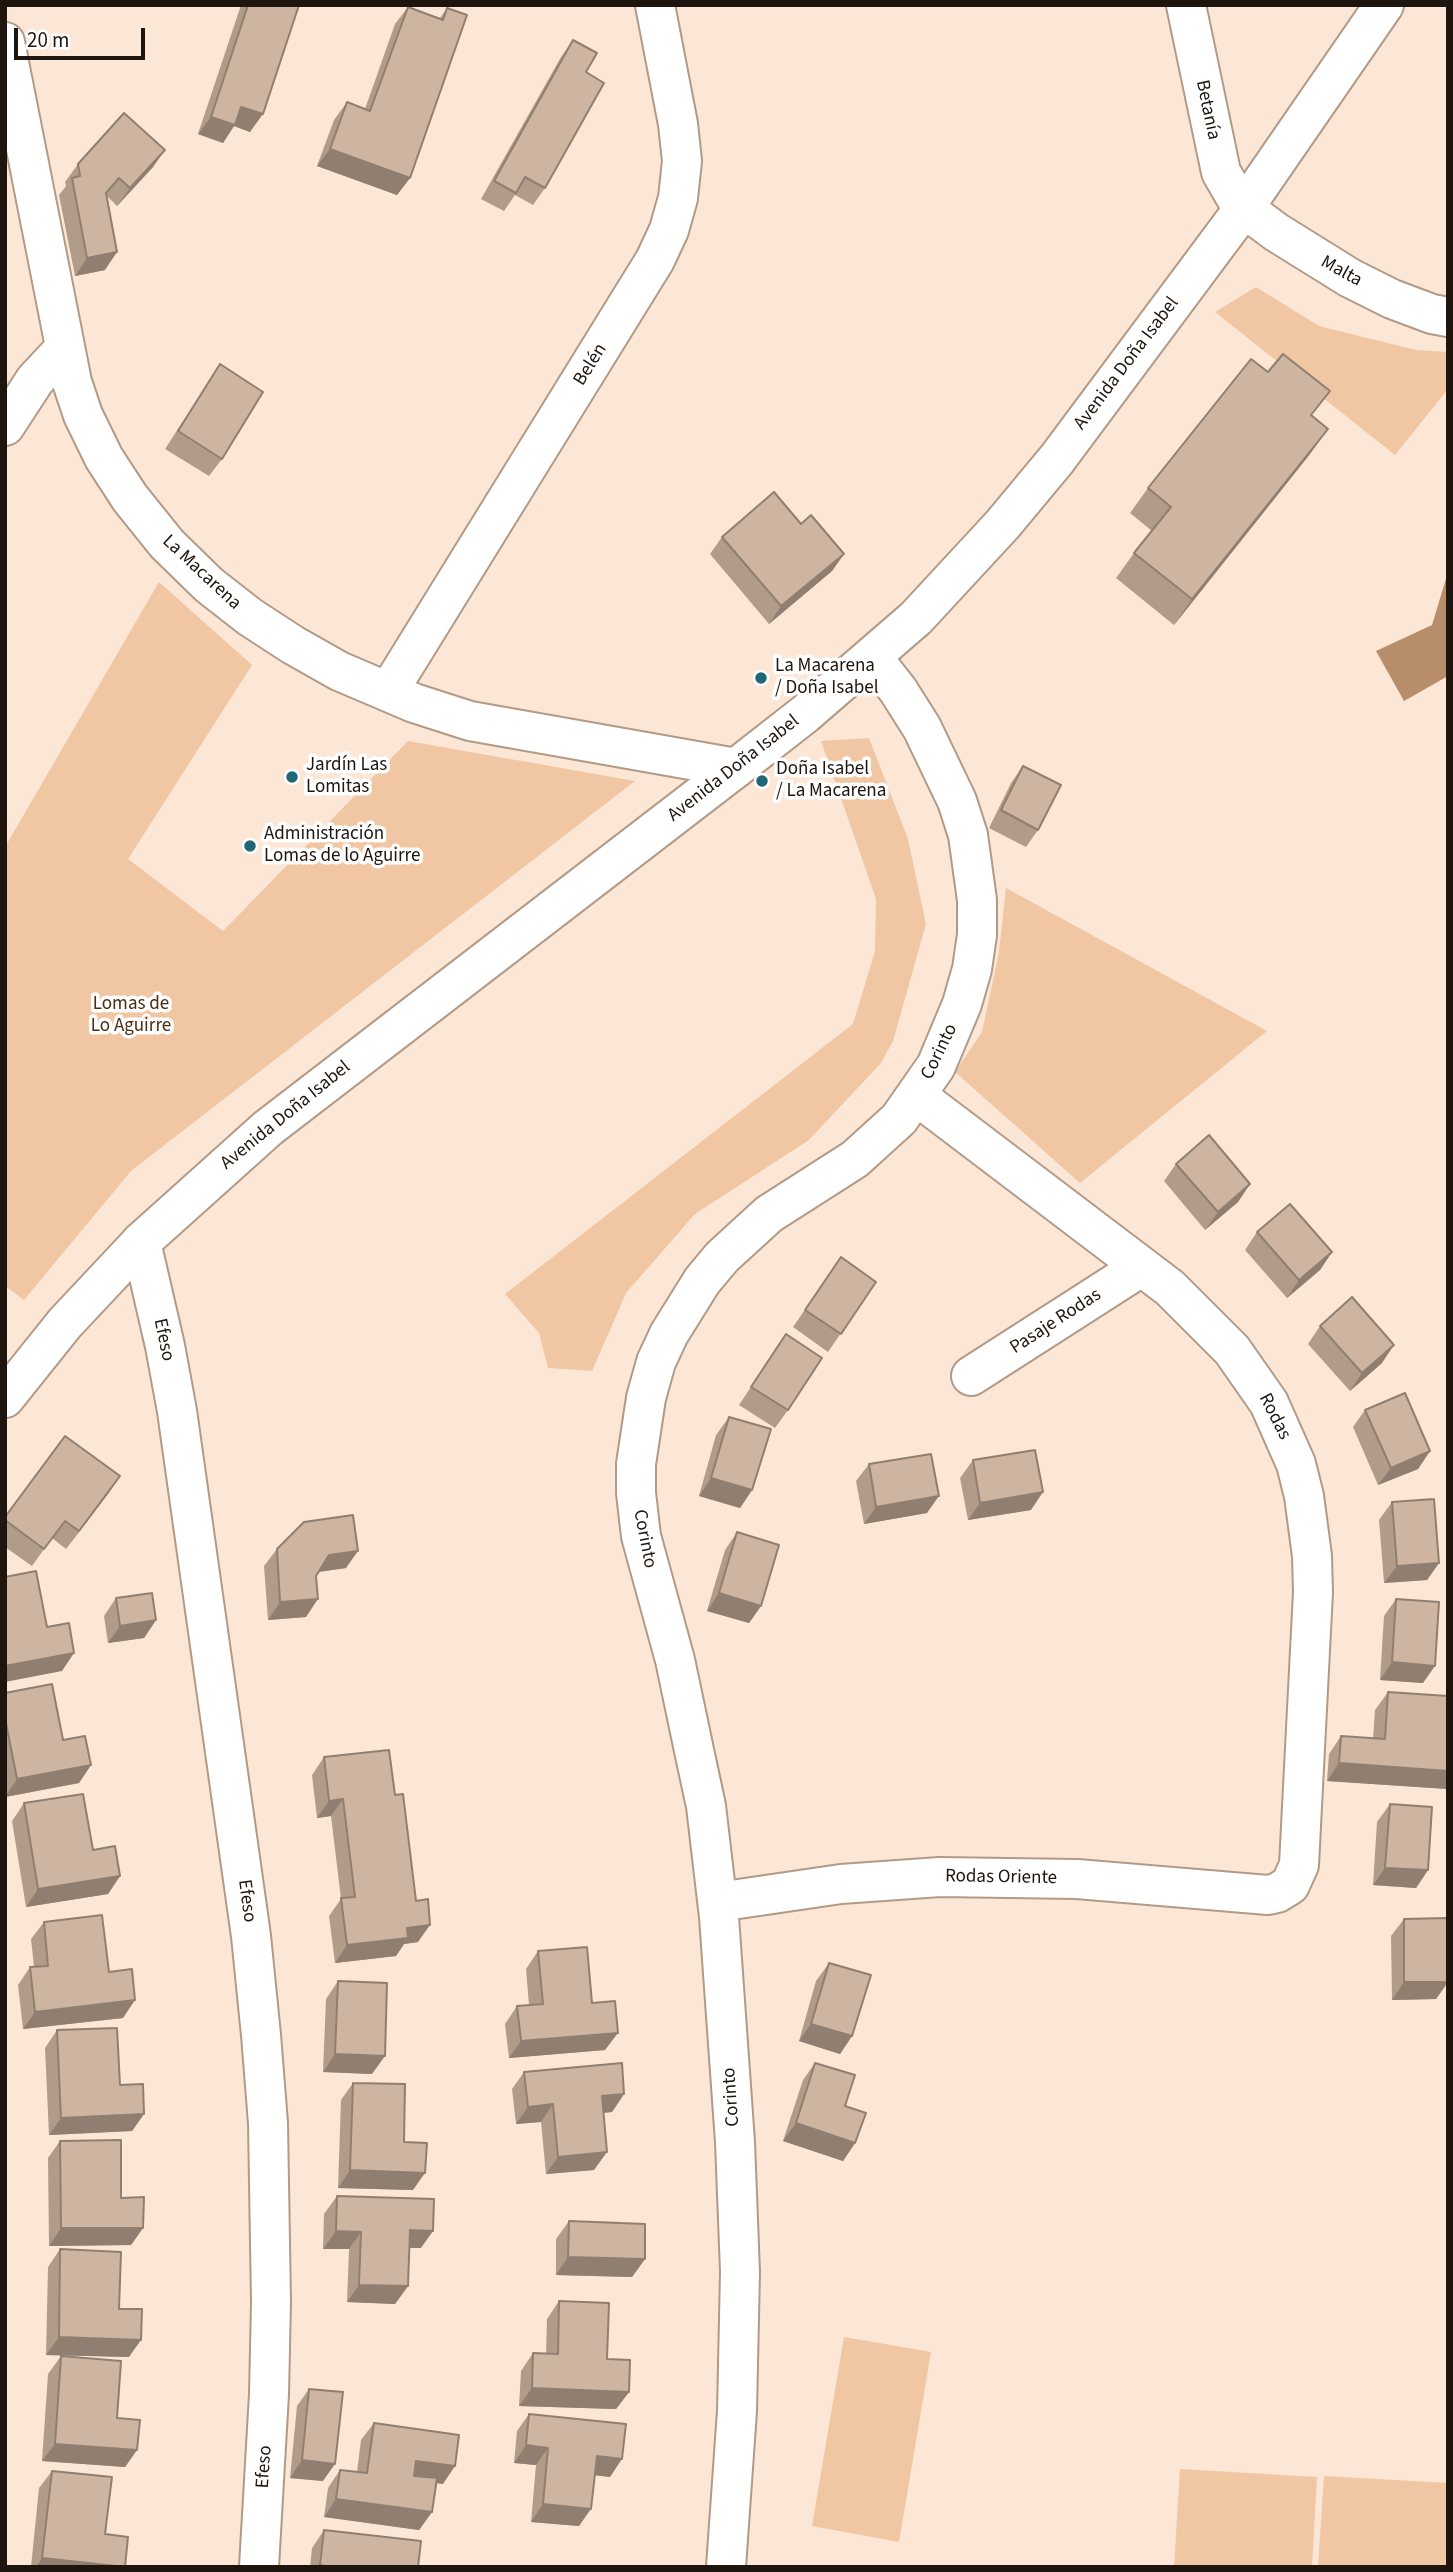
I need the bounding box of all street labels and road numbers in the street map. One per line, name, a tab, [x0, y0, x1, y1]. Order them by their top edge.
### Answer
street label: Betanía	[1190, 78, 1224, 142]
street label: Malta	[1316, 251, 1366, 293]
street label: Avenida Doña Isabel	[1070, 293, 1184, 435]
street label: Belén	[569, 340, 613, 390]
street label: La Macarena	[157, 531, 245, 615]
street label: Avenida Doña Isabel	[664, 711, 804, 827]
street label: Corinto	[917, 1020, 963, 1084]
street label: Avenida Doña Isabel	[216, 1057, 356, 1175]
street label: Pasaje Rodas	[1006, 1284, 1106, 1360]
street label: Efeso	[147, 1317, 179, 1363]
street label: Rodas	[1253, 1390, 1295, 1444]
street label: Corinto	[627, 1508, 661, 1570]
street label: Rodas Oriente	[945, 1866, 1057, 1890]
street label: Efeso	[232, 1878, 260, 1924]
street label: Corinto	[719, 2067, 745, 2127]
street label: Efeso	[252, 2445, 278, 2489]

